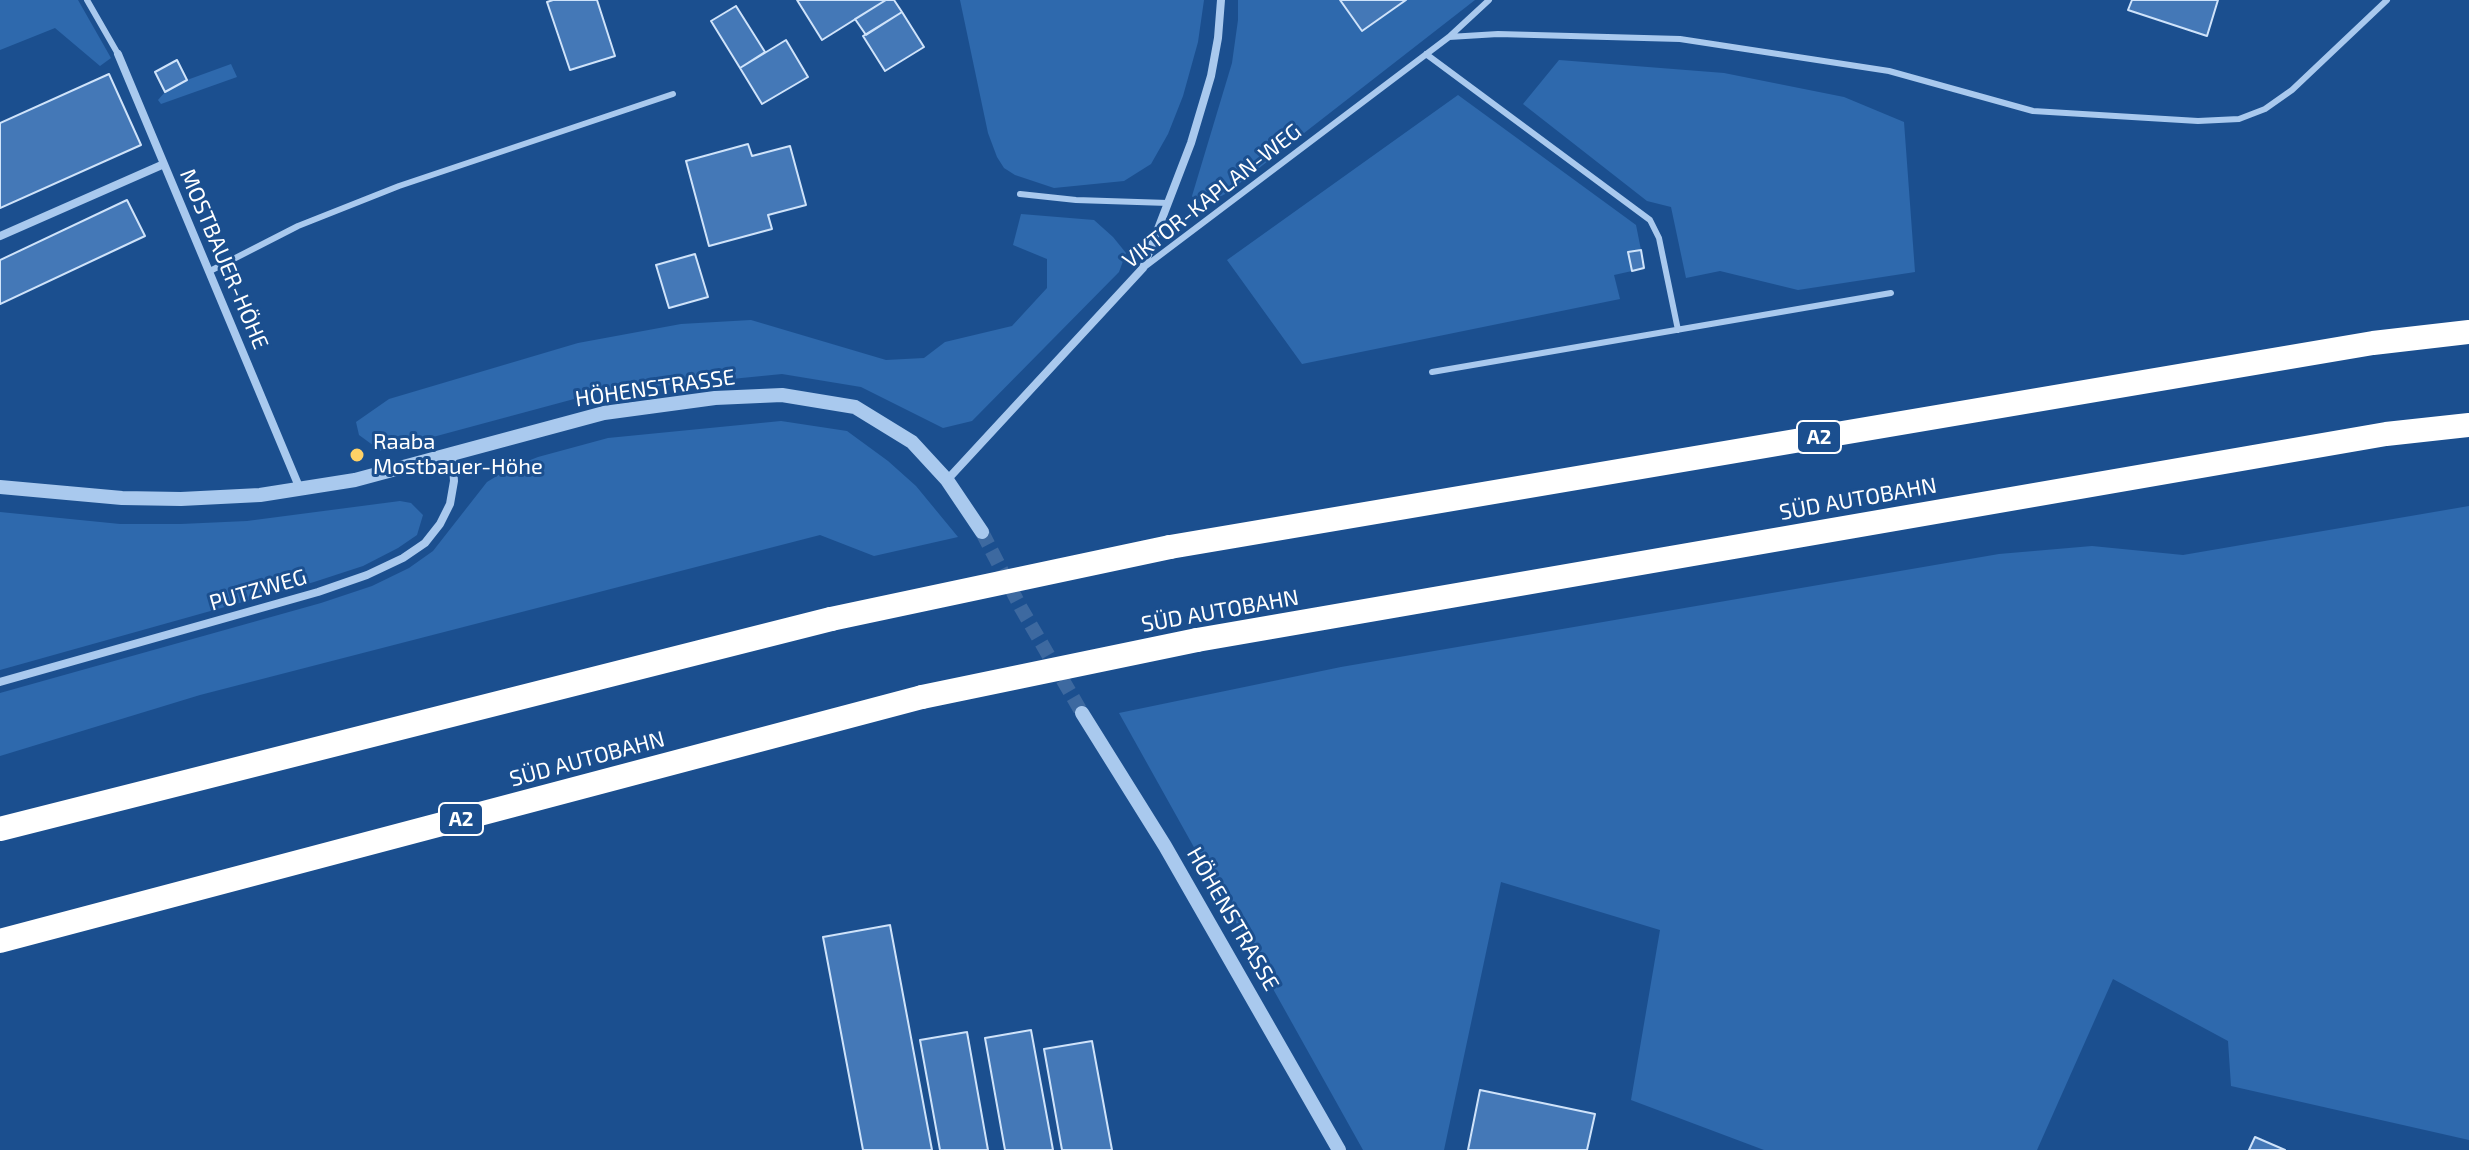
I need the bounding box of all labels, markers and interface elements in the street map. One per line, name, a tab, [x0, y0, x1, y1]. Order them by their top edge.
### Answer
street label: VIKTOR-KAPLAN-WEG	[1117, 118, 1307, 274]
street label: MOSTBAUER-HÖHE	[174, 165, 274, 353]
street label: HÖHENSTRASSE	[573, 364, 737, 412]
road number: A2	[1797, 421, 1841, 453]
place label: Raaba Mostbauer-Höhe	[373, 429, 543, 480]
marker: Raaba Mostbauer-Höhe	[348, 446, 366, 464]
street label: SÜD AUTOBAHN	[1777, 472, 1939, 526]
street label: PUTZWEG	[206, 564, 310, 616]
street label: SÜD AUTOBAHN	[1139, 584, 1301, 638]
street label: SÜD AUTOBAHN	[507, 726, 667, 792]
road number: A2	[439, 803, 483, 835]
street label: HÖHENSTRASSE	[1181, 843, 1285, 995]

